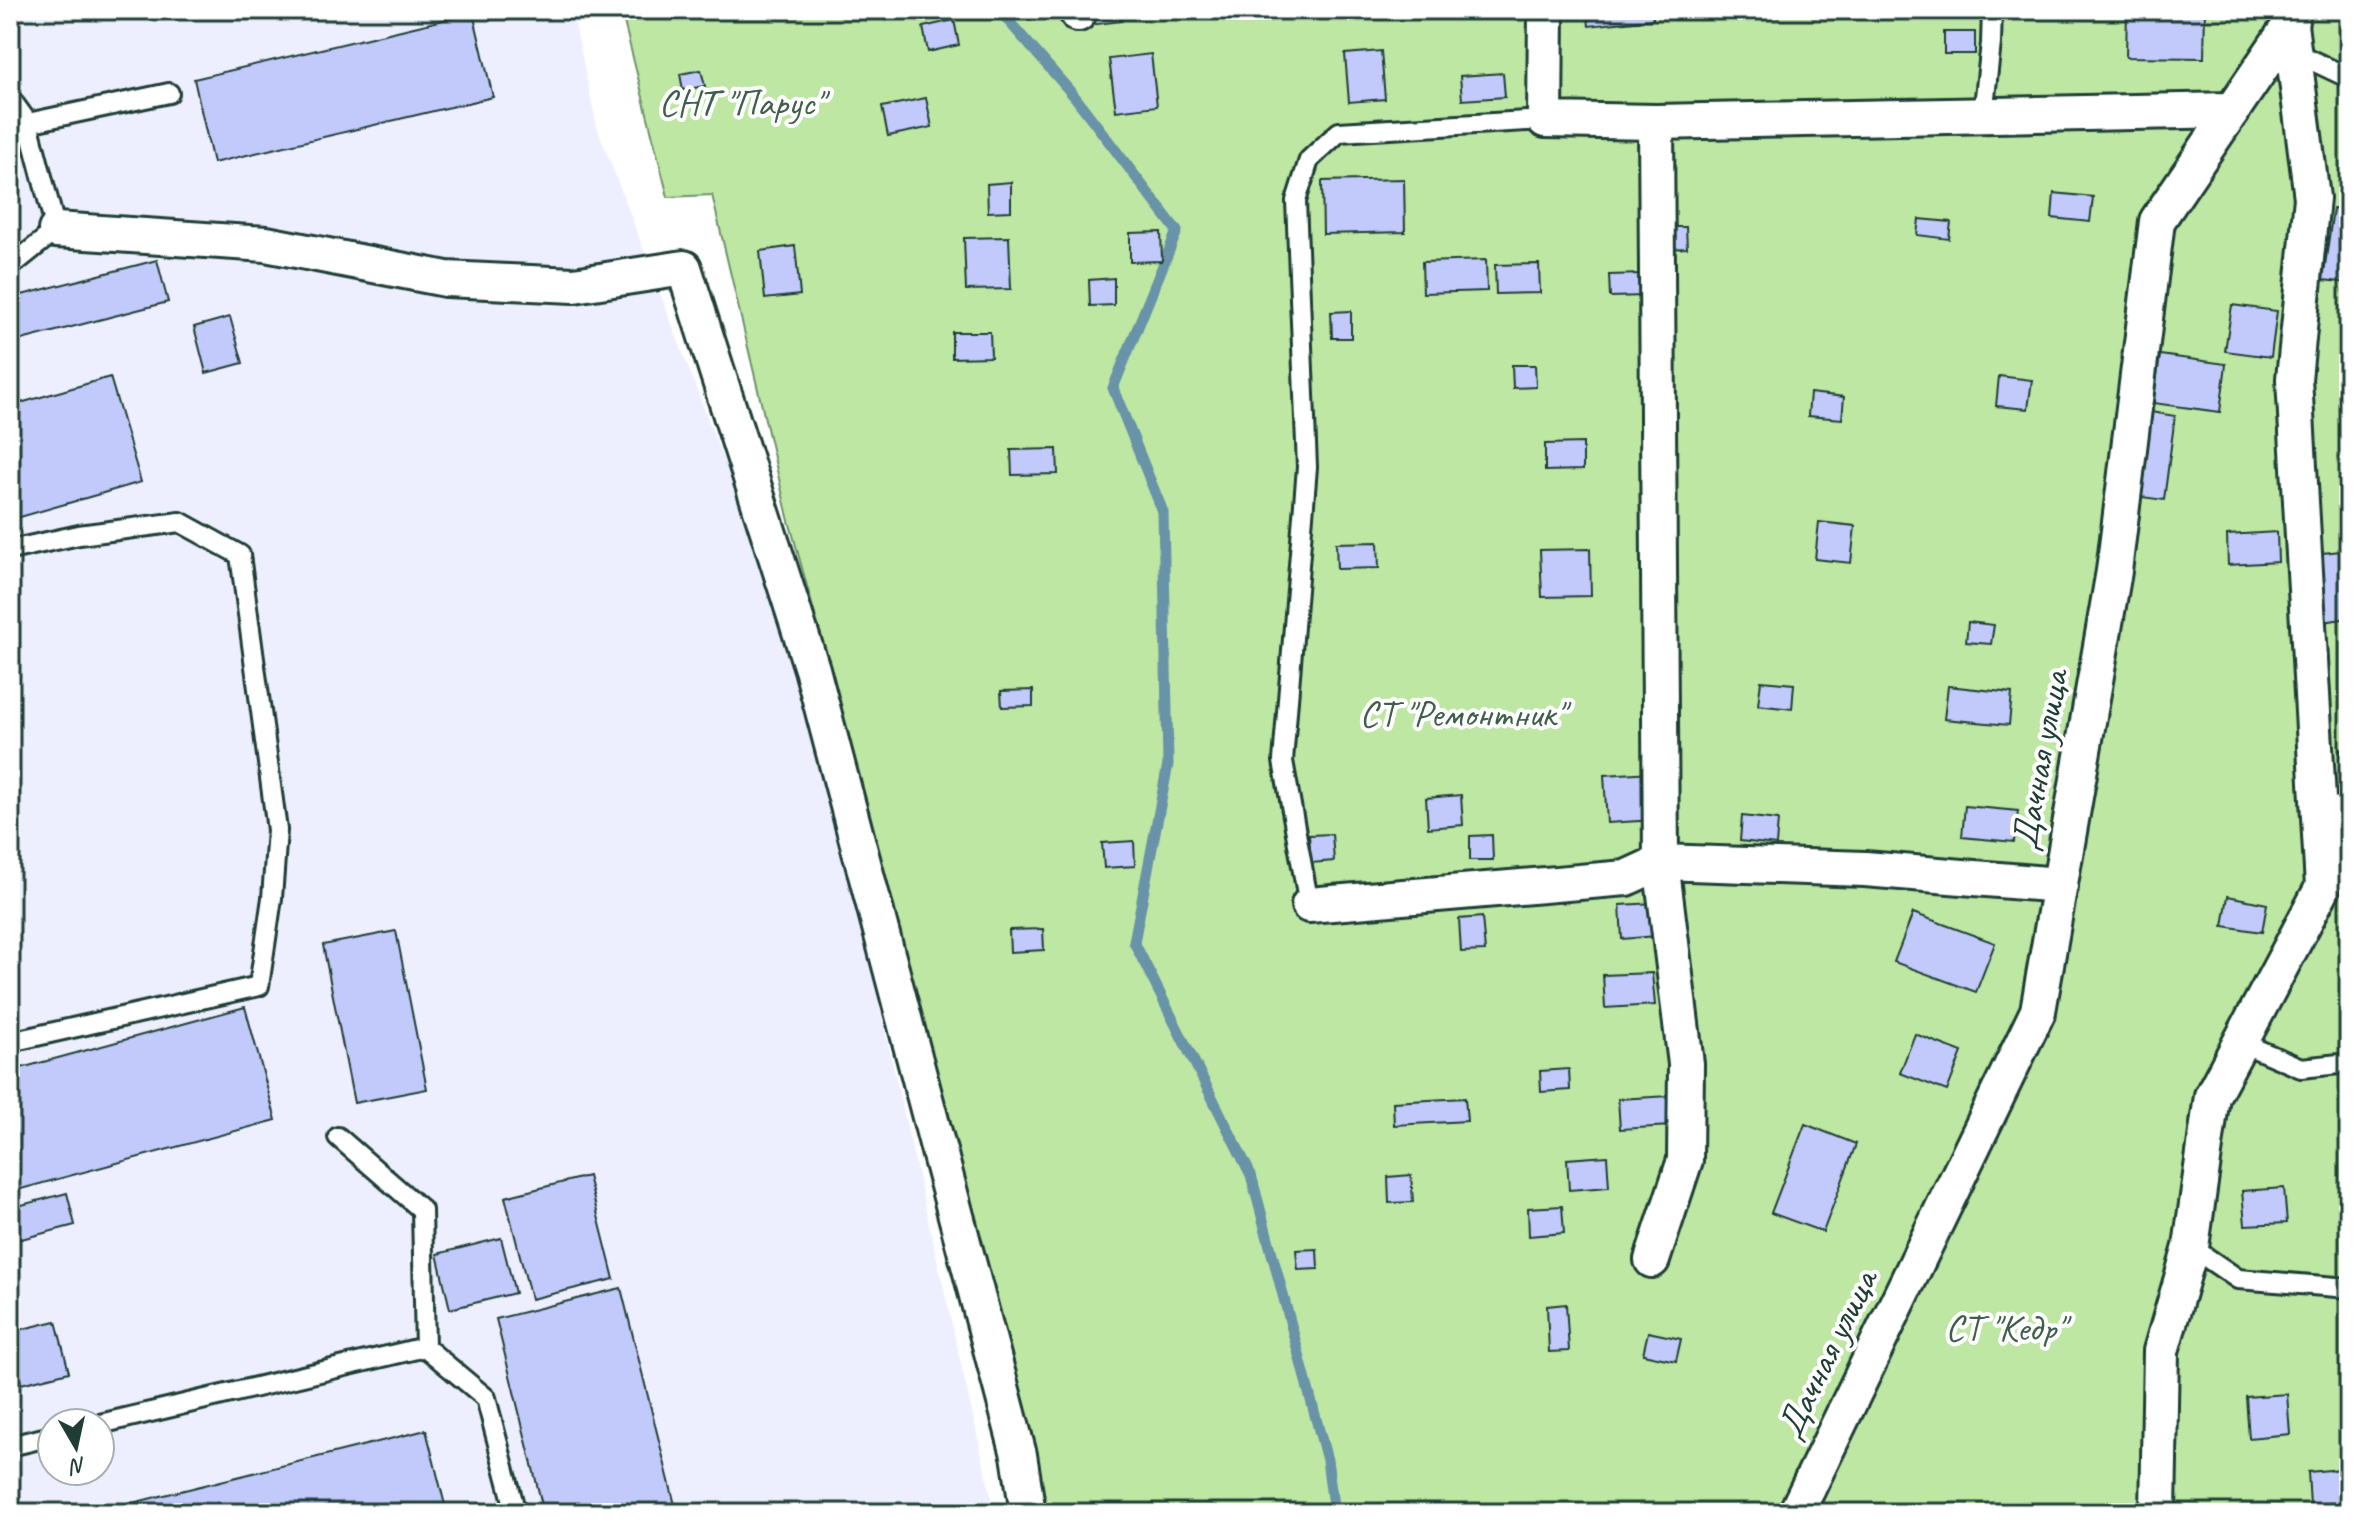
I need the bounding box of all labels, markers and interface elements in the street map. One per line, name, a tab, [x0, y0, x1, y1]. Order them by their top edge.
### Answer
park label: СНТ "Парус"	[659, 79, 830, 126]
street label: Дачная улица	[2001, 663, 2079, 854]
park label: СТ "Ремонтник"	[1360, 690, 1571, 737]
street label: Дачная улица	[1766, 1259, 1889, 1446]
park label: СТ "Кедр"	[1945, 1304, 2072, 1351]
north arrow	[36, 1407, 116, 1487]
text: N	[67, 1451, 88, 1481]

